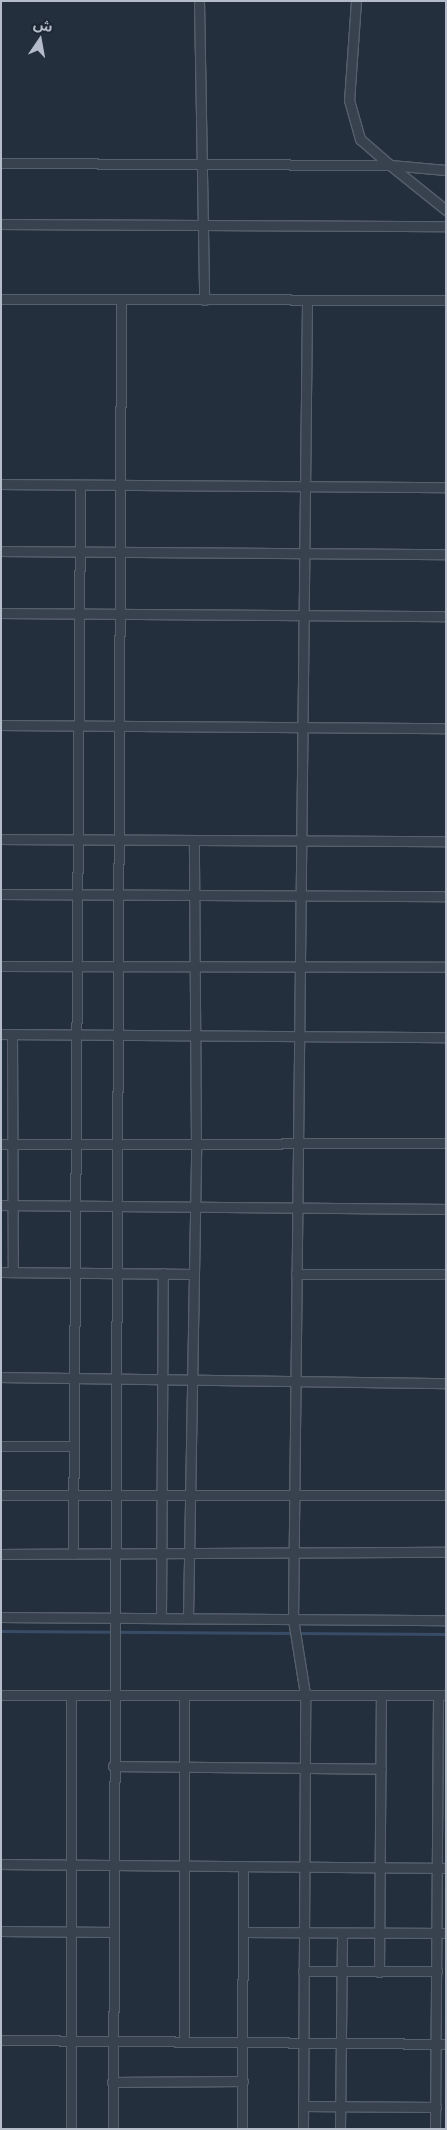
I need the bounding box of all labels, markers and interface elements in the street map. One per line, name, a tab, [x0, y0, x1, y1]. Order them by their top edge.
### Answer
text: ش	[32, 14, 55, 37]
north arrow	[15, 15, 65, 65]

